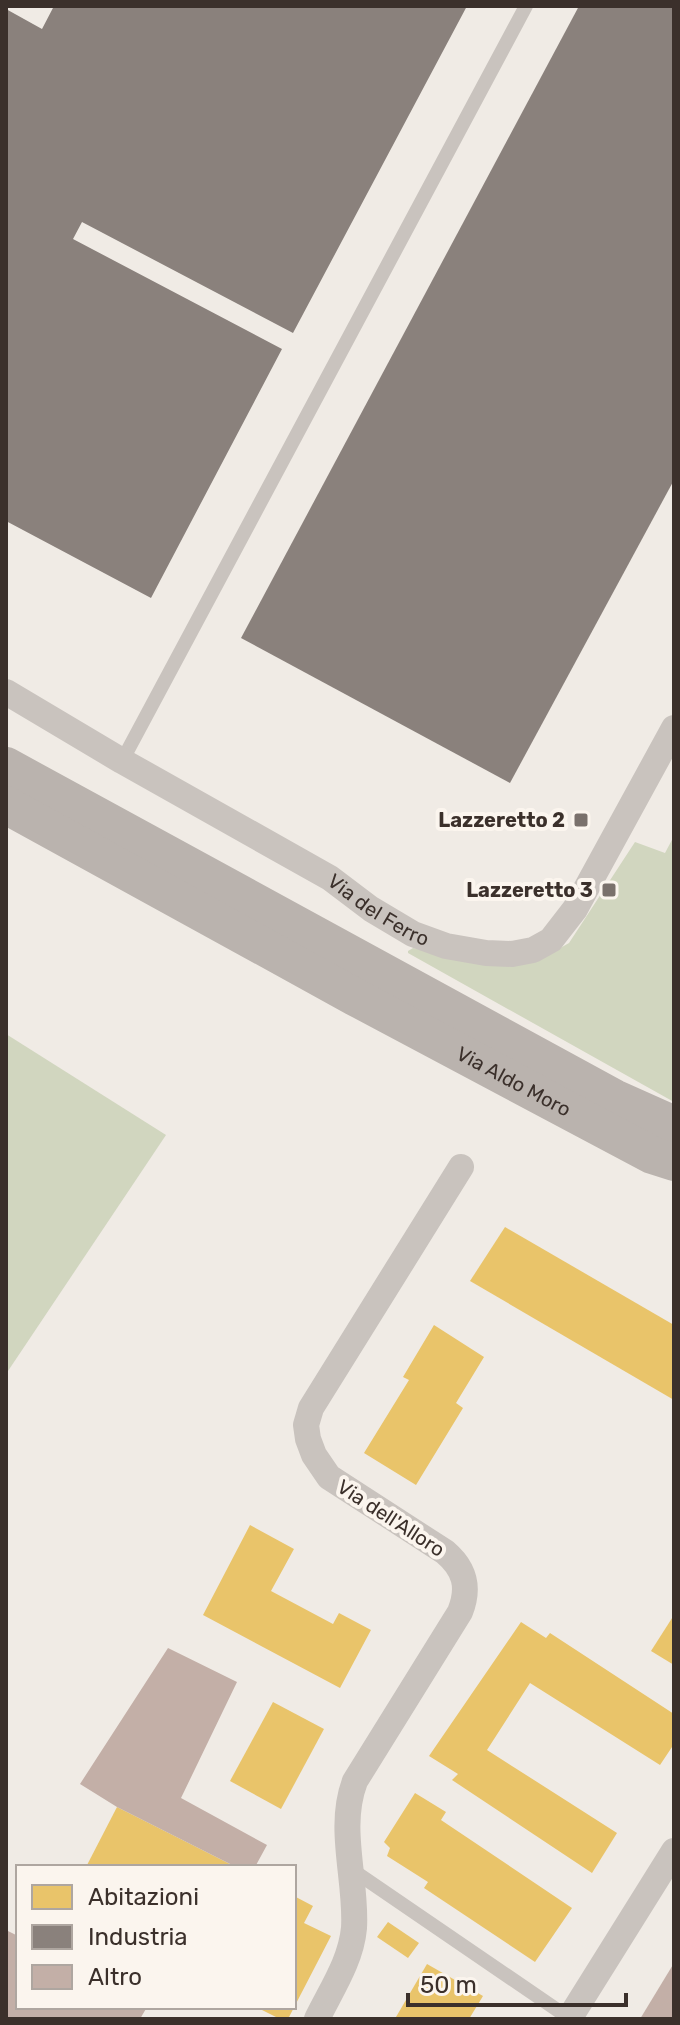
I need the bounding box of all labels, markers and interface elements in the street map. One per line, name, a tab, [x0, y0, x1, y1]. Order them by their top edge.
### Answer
place label: Lazzeretto 2	[438, 808, 565, 832]
marker: Lazzeretto 2	[572, 811, 590, 829]
street label: Via del Ferro	[323, 869, 432, 951]
place label: Lazzeretto 3	[466, 878, 593, 902]
marker: Lazzeretto 3	[600, 881, 618, 899]
street label: Via Aldo Moro	[452, 1041, 575, 1122]
street label: Via dell'Alloro	[333, 1474, 449, 1562]
legend	[16, 1865, 296, 2009]
text: Abitazioni	[88, 1883, 199, 1911]
text: Industria	[88, 1923, 188, 1951]
scale bar	[408, 1957, 626, 2007]
text: Altro	[88, 1963, 142, 1991]
text: 50 m	[420, 1971, 477, 1999]

